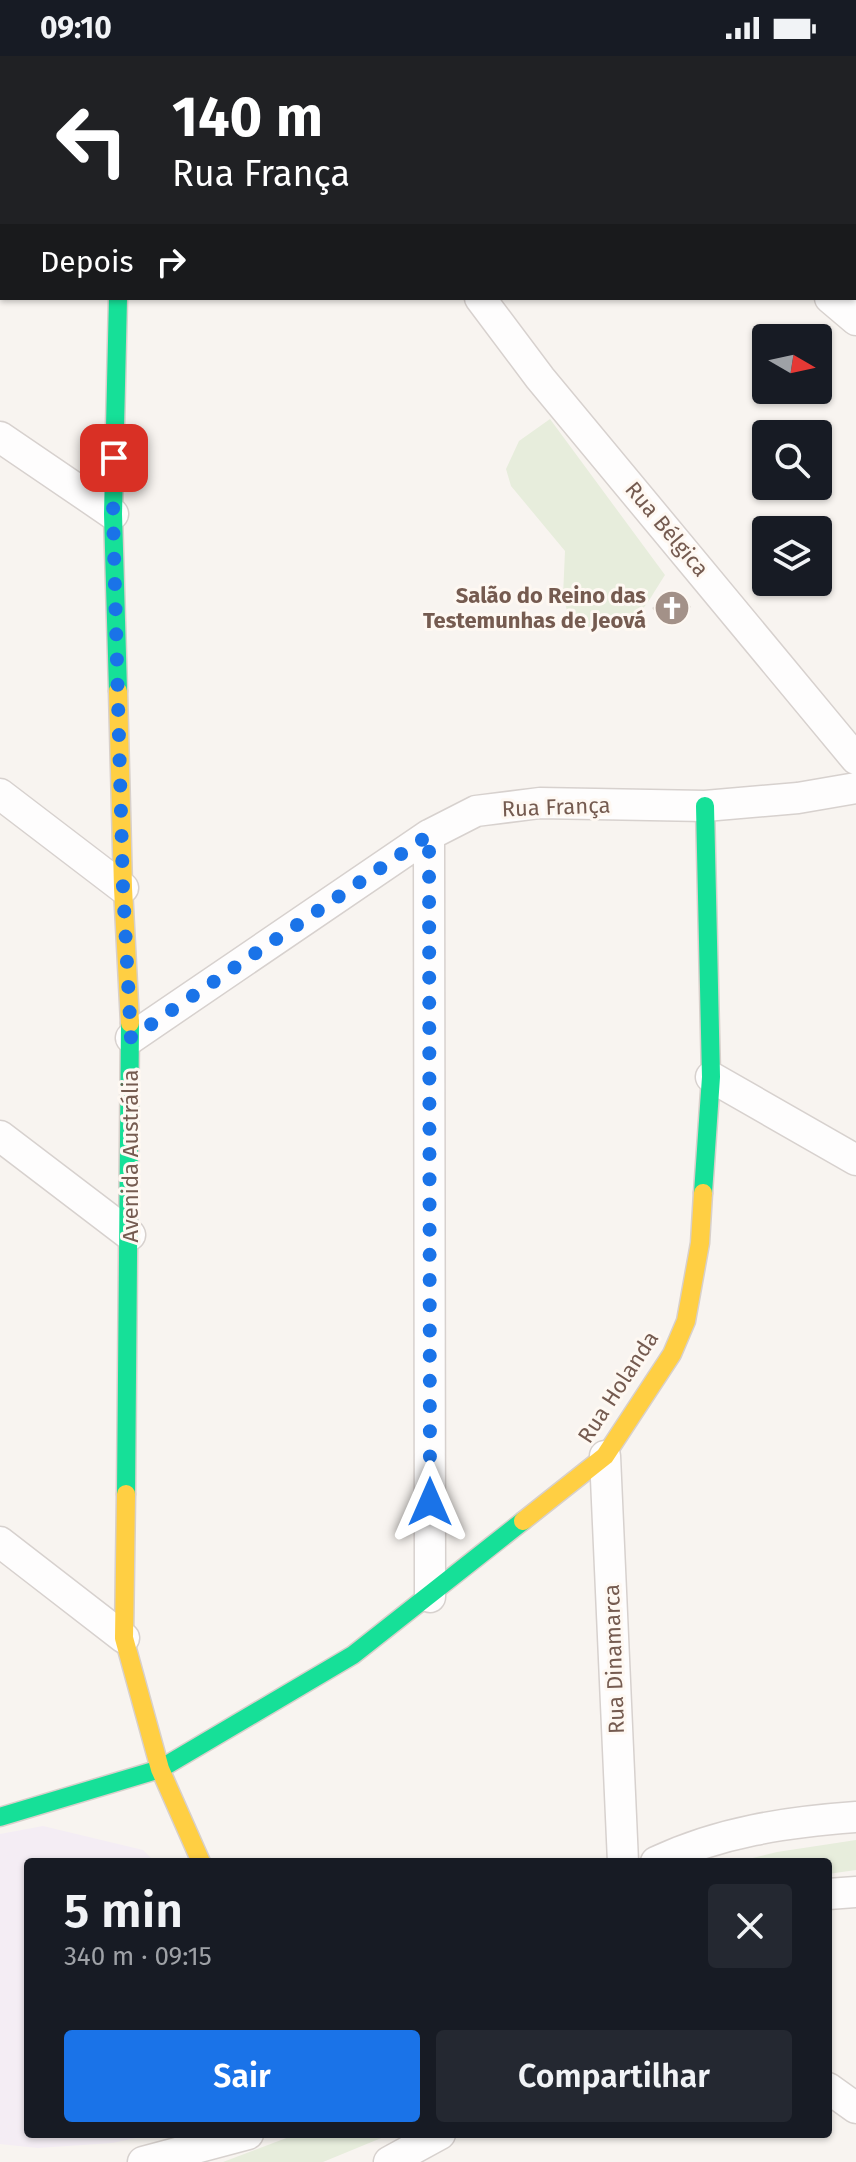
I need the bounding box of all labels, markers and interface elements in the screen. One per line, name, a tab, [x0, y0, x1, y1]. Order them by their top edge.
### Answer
text: 09:10	[40, 10, 112, 46]
text: 140 m	[172, 84, 323, 151]
icon: left	[40, 88, 144, 192]
text: Rua França	[172, 152, 350, 196]
icon: right	[149, 240, 193, 284]
text: Depois	[40, 244, 133, 280]
north arrow	[752, 324, 832, 404]
map controls	[752, 324, 832, 596]
button: search	[752, 420, 832, 500]
pin	[80, 424, 148, 492]
icon: arrive	[92, 436, 136, 480]
street label: Rua Bélgica	[619, 476, 715, 582]
button: layers	[752, 516, 832, 596]
place label: Salão do Reino das Testemunhas de Jeová	[423, 582, 646, 634]
church icon: Salão do Reino das Testemunhas de Jeová	[653, 589, 691, 627]
street label: Rua França	[501, 792, 611, 822]
street label: Avenida Austrália	[117, 1069, 144, 1243]
street label: Rua Holanda	[572, 1326, 664, 1448]
position arrow	[388, 1460, 472, 1544]
street label: Rua Dinamarca	[598, 1584, 630, 1734]
text: 5 min	[64, 1882, 183, 1940]
button: close	[708, 1884, 792, 1968]
text: 340 m · 09:15	[64, 1941, 212, 1972]
button: Sair	[64, 2030, 420, 2122]
button: Compartilhar	[436, 2030, 792, 2122]

